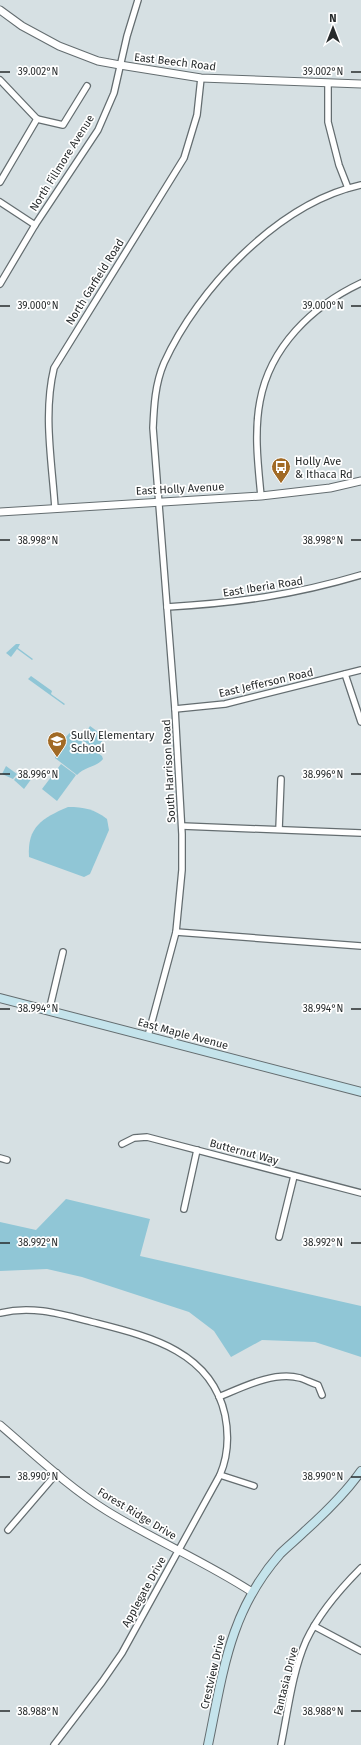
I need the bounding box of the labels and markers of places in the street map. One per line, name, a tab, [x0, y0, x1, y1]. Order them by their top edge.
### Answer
place label: Holly Ave & Ithaca Rd	[295, 455, 353, 481]
bus stop icon: Holly Ave & Ithaca Rd	[270, 456, 292, 484]
place label: Sully Elementary School	[71, 729, 155, 755]
school or university icon: Sully Elementary School	[46, 730, 68, 758]

